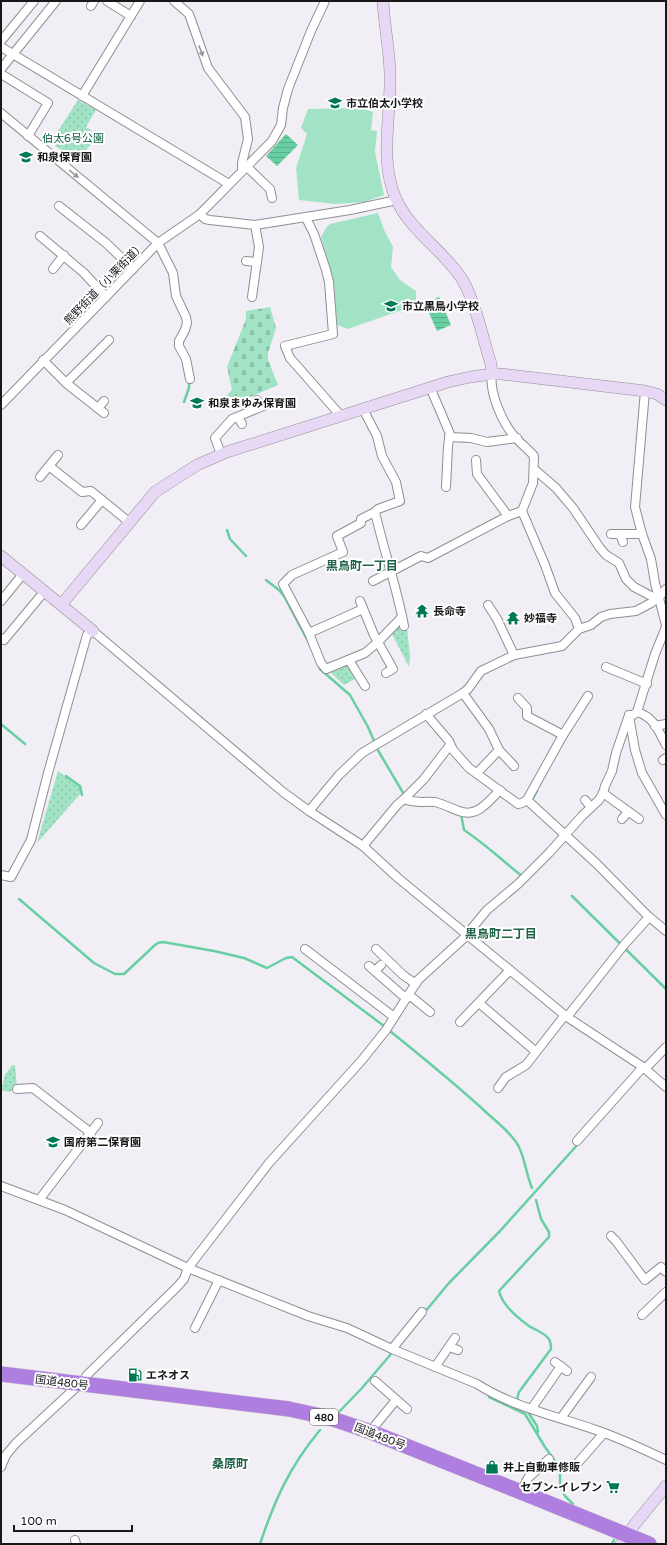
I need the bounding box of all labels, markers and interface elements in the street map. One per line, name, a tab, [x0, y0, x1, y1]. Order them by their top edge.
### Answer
one-way arrow	[198, 45, 204, 57]
school or university icon: 市立伯太小学校	[327, 95, 343, 111]
place label: 市立伯太小学校	[346, 97, 423, 110]
park label: 伯太6号公園	[42, 132, 104, 145]
school or university icon: 和泉保育園	[18, 149, 34, 165]
place label: 和泉保育園	[37, 151, 92, 164]
one-way arrow	[69, 170, 80, 178]
street label: 熊野街道（小栗街道）	[61, 239, 147, 327]
school or university icon: 市立黒鳥小学校	[383, 298, 399, 314]
place label: 市立黒鳥小学校	[402, 300, 479, 313]
school or university icon: 和泉まゆみ保育園	[189, 395, 205, 411]
place label: 和泉まゆみ保育園	[208, 397, 296, 410]
district label: 黒鳥町一丁目	[326, 559, 398, 573]
temple icon: 長命寺	[414, 603, 430, 619]
place label: 長命寺	[433, 605, 466, 618]
temple icon: 妙福寺	[505, 610, 521, 626]
place label: 妙福寺	[524, 612, 557, 625]
district label: 黒鳥町二丁目	[465, 927, 537, 941]
school or university icon: 国府第二保育園	[45, 1134, 61, 1150]
place label: 国府第二保育園	[64, 1136, 141, 1149]
fuel station icon: エネオス	[127, 1367, 143, 1383]
place label: エネオス	[146, 1369, 190, 1382]
street label: 国道480号	[34, 1373, 89, 1392]
road number: 480	[310, 1409, 338, 1425]
street label: 国道480号	[352, 1421, 407, 1452]
district label: 桑原町	[212, 1457, 248, 1471]
shop icon: 井上自動車修販	[484, 1459, 500, 1475]
place label: 井上自動車修販	[503, 1461, 580, 1474]
supermarket icon: セブン-イレブン	[605, 1479, 621, 1495]
place label: セブン-イレブン	[521, 1481, 602, 1494]
scale bar	[14, 1507, 132, 1533]
text: 100 m	[20, 1514, 57, 1528]

